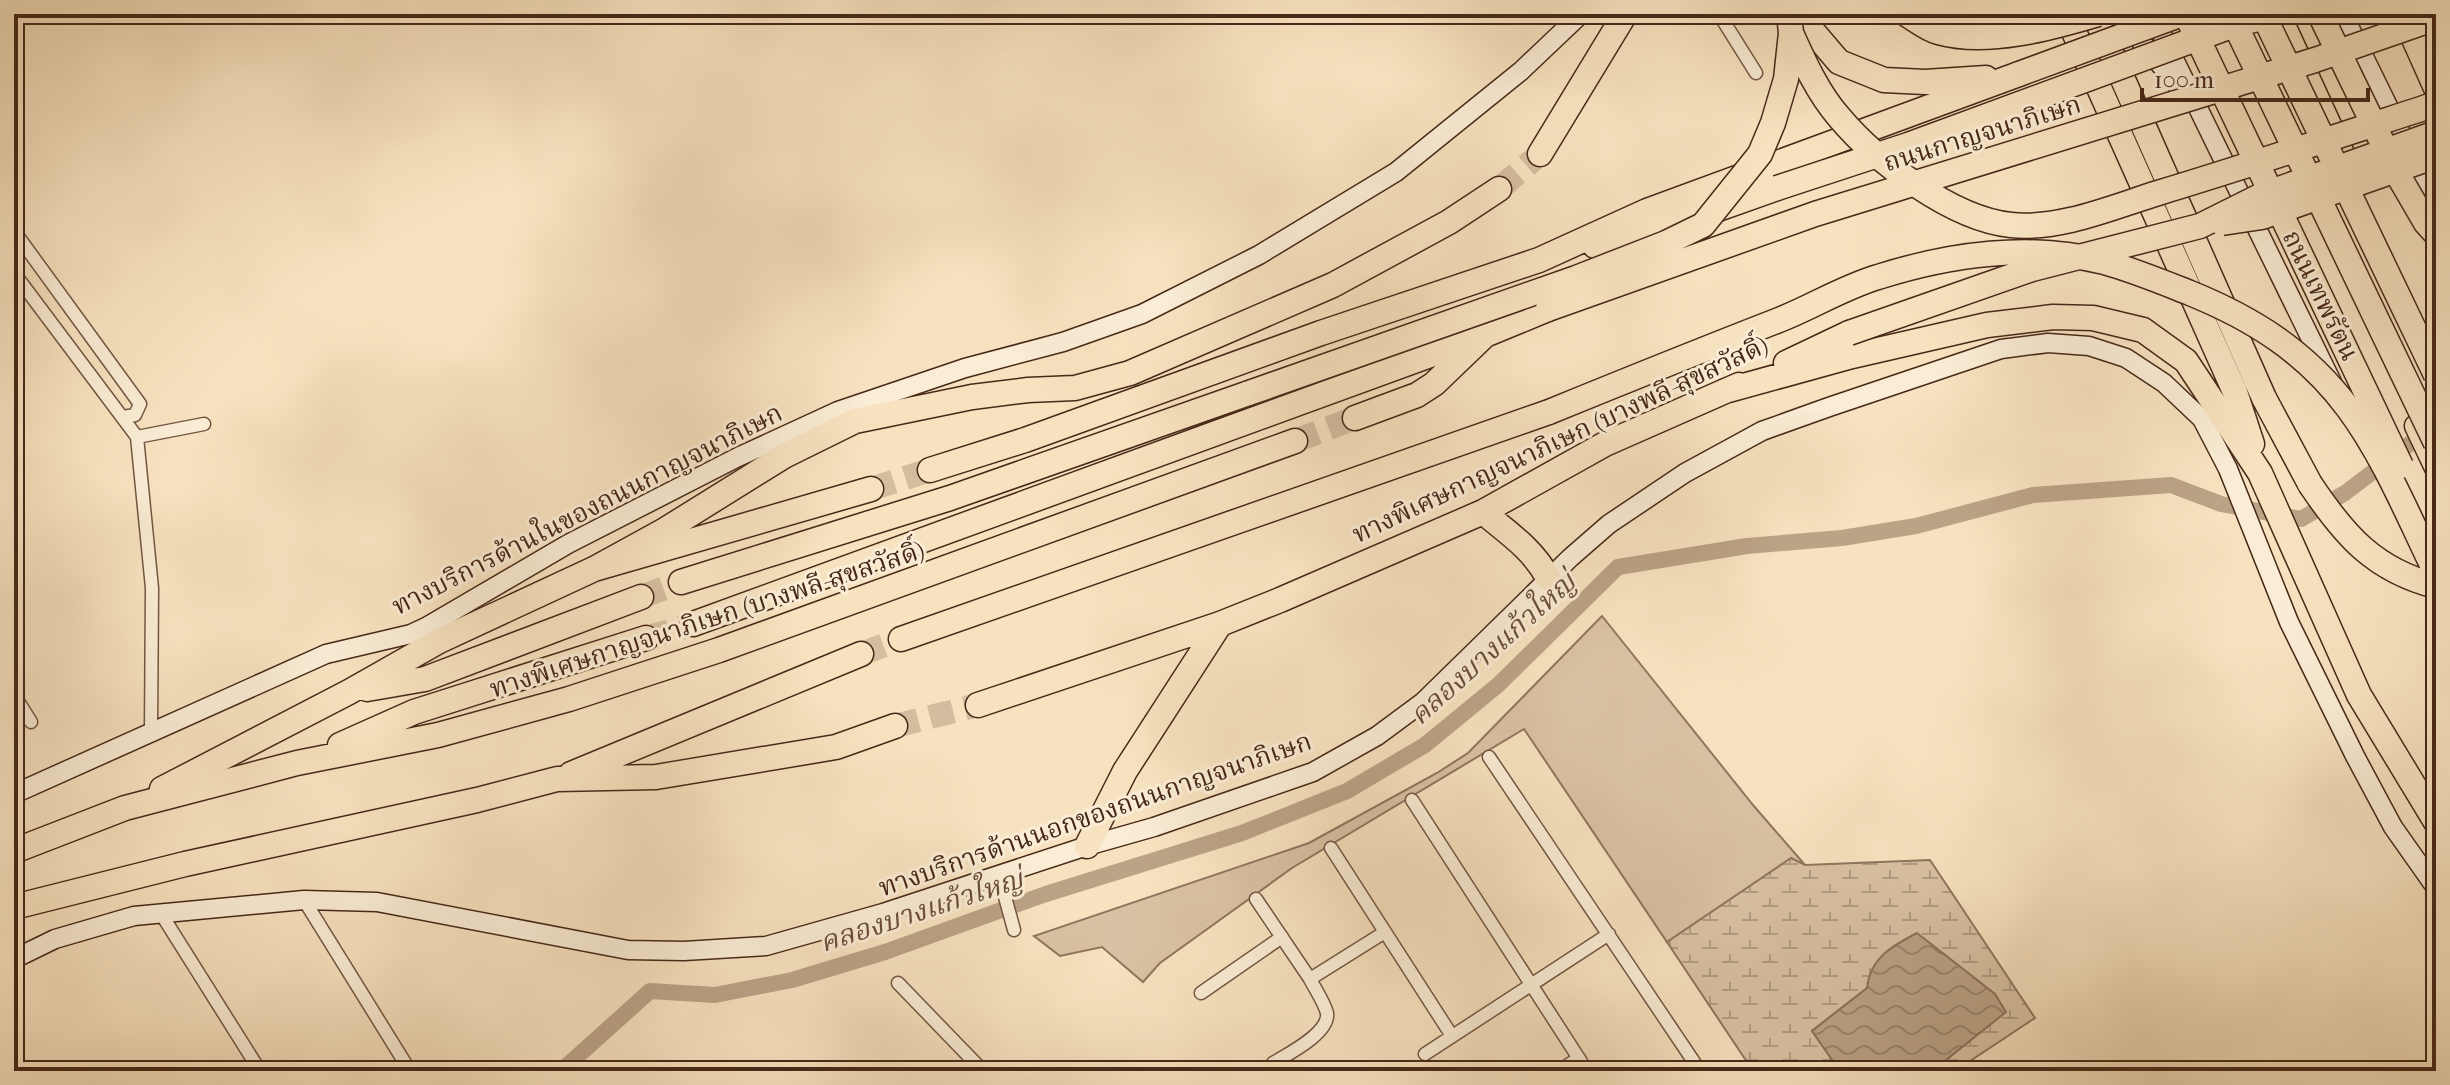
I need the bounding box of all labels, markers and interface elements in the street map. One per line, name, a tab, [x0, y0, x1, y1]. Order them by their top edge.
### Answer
scale bar	[2142, 52, 2368, 102]
text: 100 m	[2154, 66, 2214, 94]
street label: ถนนกาญจนาภิเษก	[1880, 89, 2085, 178]
street label: ถนนเทพรัตน	[2276, 225, 2365, 366]
street label: ทางพิเศษกาญจนาภิเษก (บางพลี-สุขสวัสดิ์)	[1346, 326, 1774, 552]
street label: ทางบริการด้านในของถนนกาญจนาภิเษก	[385, 394, 788, 622]
street label: ทางพิเศษกาญจนาภิเษก (บางพลี-สุขสวัสดิ์)	[485, 531, 929, 707]
water label: คลองบางแก้วใหญ่	[1401, 560, 1585, 732]
street label: ทางบริการด้านนอกของถนนกาญจนาภิเษก	[875, 726, 1316, 903]
water label: คลองบางแก้วใหญ่	[814, 858, 1031, 959]

